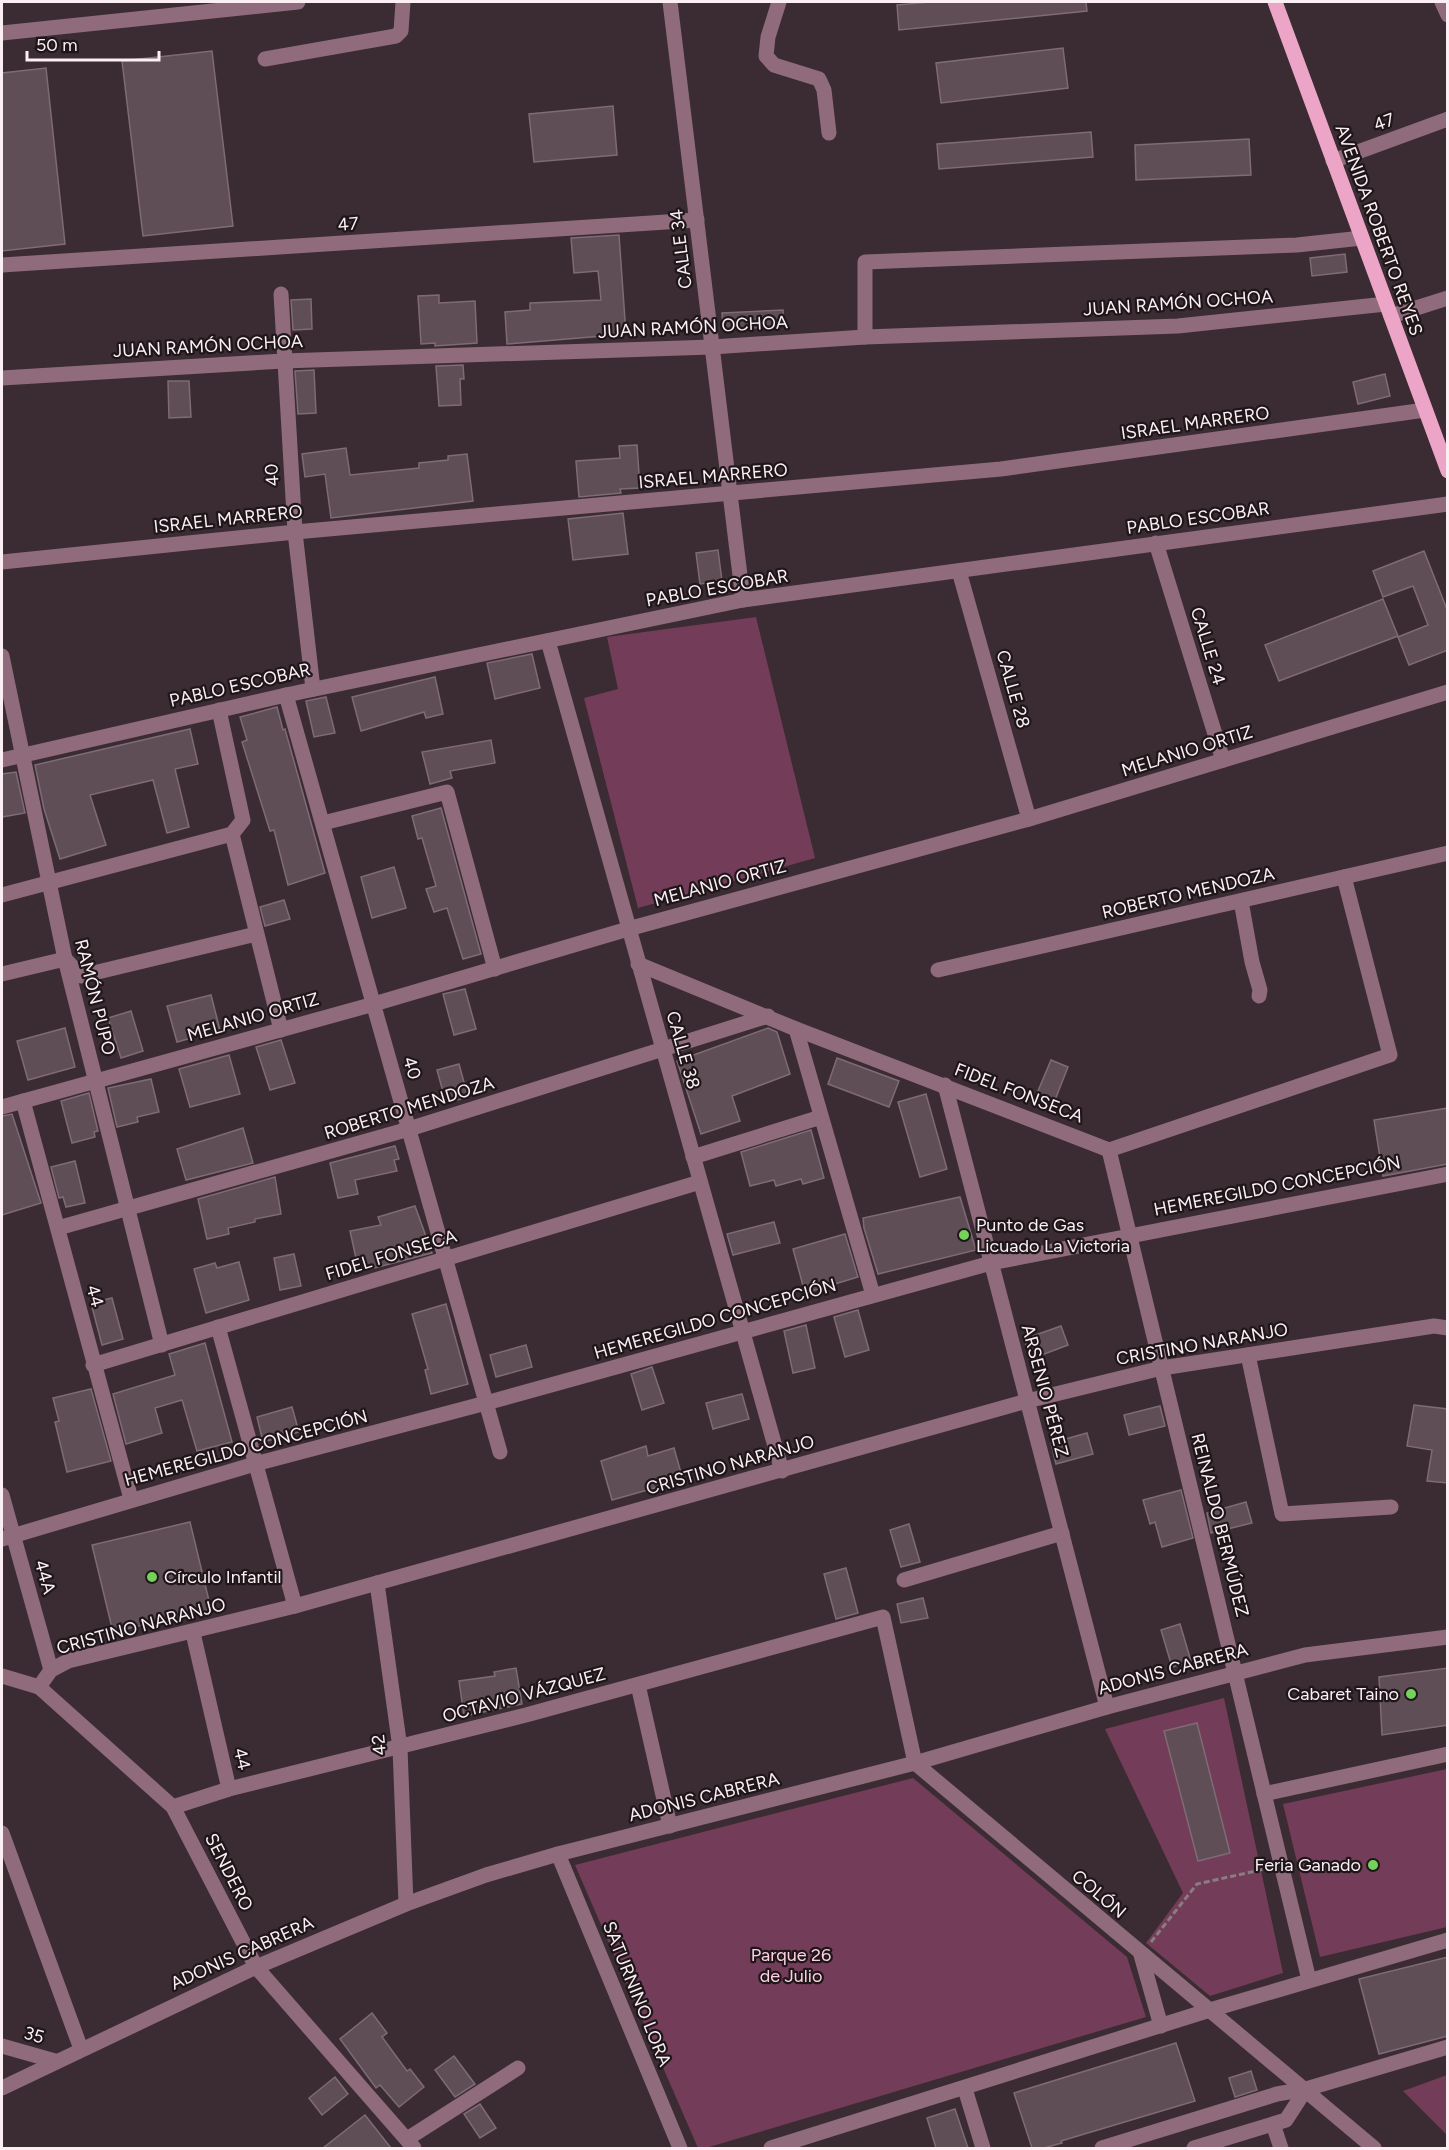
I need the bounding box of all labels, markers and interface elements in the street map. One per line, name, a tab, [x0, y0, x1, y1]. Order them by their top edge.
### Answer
scale bar	[27, 24, 159, 62]
text: 50 m	[36, 34, 78, 56]
street label: 47	[1370, 108, 1398, 136]
street label: AVENIDA ROBERTO REYES	[1330, 121, 1428, 339]
street label: CALLE 34	[665, 208, 697, 290]
street label: 47	[337, 212, 359, 236]
street label: JUAN RAMÓN OCHOA	[1082, 285, 1274, 321]
street label: JUAN RAMÓN OCHOA	[597, 311, 789, 343]
street label: JUAN RAMÓN OCHOA	[112, 330, 304, 362]
street label: ISRAEL MARRERO	[1119, 402, 1271, 444]
street label: ISRAEL MARRERO	[637, 459, 789, 493]
street label: 40	[260, 463, 284, 487]
street label: PABLO ESCOBAR	[1125, 497, 1271, 539]
street label: ISRAEL MARRERO	[152, 500, 304, 538]
street label: PABLO ESCOBAR	[644, 565, 790, 611]
street label: CALLE 24	[1186, 604, 1230, 688]
street label: CALLE 28	[991, 647, 1035, 731]
street label: PABLO ESCOBAR	[167, 658, 313, 712]
street label: MELANIO ORTIZ	[1119, 721, 1255, 781]
street label: MELANIO ORTIZ	[651, 855, 789, 911]
street label: ROBERTO MENDOZA	[1100, 862, 1276, 924]
street label: RAMÓN PUPO	[70, 937, 120, 1057]
street label: MELANIO ORTIZ	[185, 988, 321, 1046]
street label: CALLE 38	[661, 1009, 705, 1091]
street label: 40	[398, 1054, 426, 1082]
street label: FIDEL FONSECA	[952, 1058, 1086, 1128]
street label: ROBERTO MENDOZA	[321, 1072, 497, 1144]
street label: HEMEREGILDO CONCEPCIÓN	[1152, 1151, 1402, 1221]
place label: Punto de Gas Licuado La Victoria	[976, 1214, 1130, 1257]
street label: FIDEL FONSECA	[323, 1225, 459, 1285]
marker: Punto de Gas Licuado La Victoria	[957, 1228, 971, 1242]
street label: HEMEREGILDO CONCEPCIÓN	[591, 1274, 839, 1364]
street label: 44	[81, 1282, 109, 1310]
street label: CRISTINO NARANJO	[1114, 1318, 1290, 1370]
street label: ARSENIO PÉREZ	[1017, 1322, 1073, 1460]
street label: HEMEREGILDO CONCEPCIÓN	[122, 1405, 370, 1491]
street label: CRISTINO NARANJO	[643, 1430, 817, 1500]
street label: REINALDO BERMÚDEZ	[1187, 1431, 1253, 1619]
street label: 44A	[30, 1557, 60, 1597]
place label: Círculo Infantil	[164, 1566, 282, 1588]
marker: Círculo Infantil	[145, 1570, 159, 1584]
street label: CRISTINO NARANJO	[54, 1593, 228, 1659]
street label: ADONIS CABRERA	[1096, 1638, 1250, 1700]
street label: OCTAVIO VÁZQUEZ	[440, 1663, 608, 1727]
place label: Cabaret Taino	[1287, 1683, 1399, 1705]
marker: Cabaret Taino	[1404, 1687, 1418, 1701]
street label: 42	[367, 1733, 391, 1757]
street label: 44	[229, 1746, 255, 1772]
street label: ADONIS CABRERA	[626, 1768, 782, 1826]
street label: SENDERO	[200, 1830, 258, 1914]
place label: Feria Ganado	[1255, 1854, 1361, 1876]
marker: Feria Ganado	[1366, 1858, 1380, 1872]
street label: COLÓN	[1067, 1865, 1131, 1923]
street label: ADONIS CABRERA	[167, 1912, 317, 1994]
street label: SATURNINO LORA	[598, 1918, 676, 2070]
park label: Parque 26 de Julio	[751, 1944, 831, 1987]
street label: 35	[21, 2022, 47, 2048]

